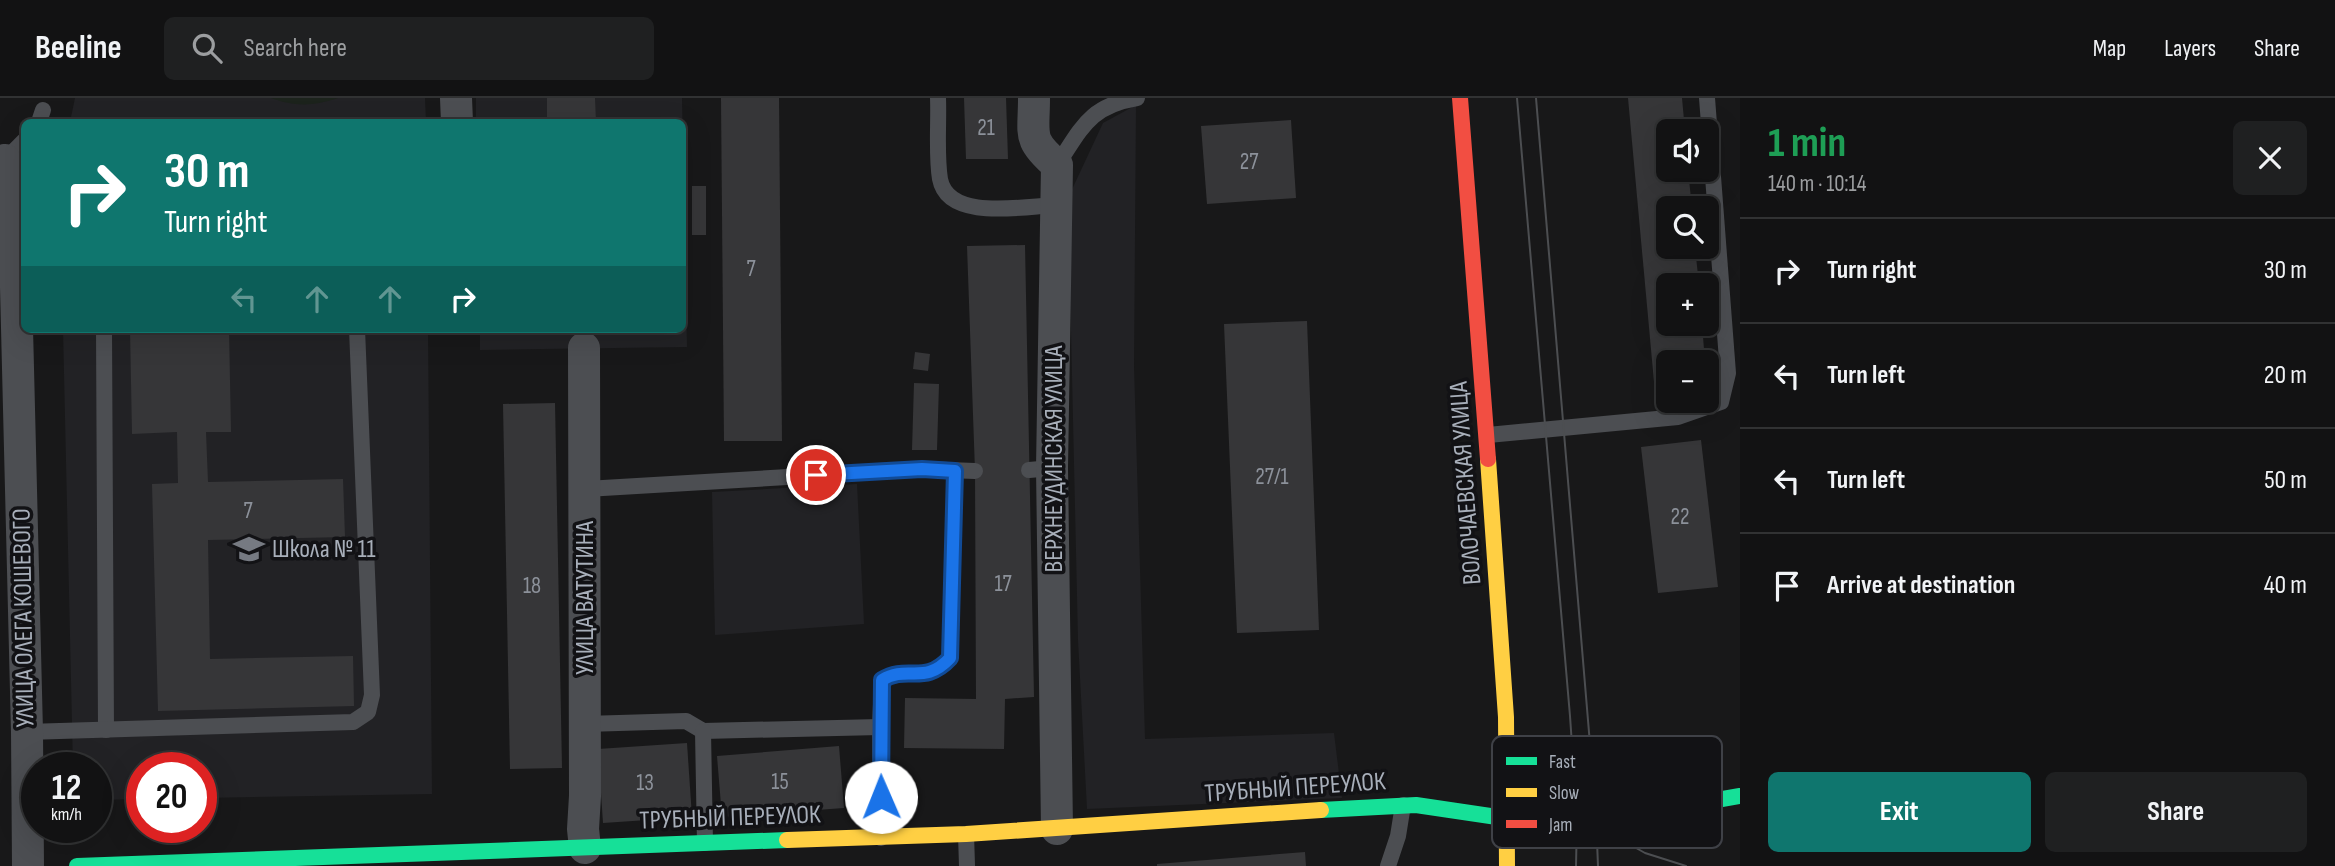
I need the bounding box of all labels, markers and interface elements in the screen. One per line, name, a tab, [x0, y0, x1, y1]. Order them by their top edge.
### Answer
search box	[164, 17, 654, 80]
text: Beeline	[35, 28, 122, 68]
icon: search	[188, 29, 226, 67]
text: Search here	[244, 33, 347, 64]
text: Map	[2093, 34, 2126, 63]
text: Layers	[2164, 34, 2216, 63]
text: Share	[2254, 34, 2300, 63]
house number: 21	[977, 114, 995, 142]
text: 1 min	[1768, 118, 1846, 169]
map controls	[1656, 119, 1719, 413]
button: sound	[1656, 119, 1719, 182]
button: close	[2233, 121, 2307, 195]
text: 30 m	[164, 143, 249, 202]
icon: right	[49, 147, 140, 238]
house number: 27	[1240, 148, 1258, 176]
text: 140 m · 10:14	[1768, 170, 1866, 198]
button: search	[1656, 196, 1719, 259]
text: Turn right	[164, 203, 268, 242]
icon: right	[1768, 252, 1806, 290]
house number: 7	[746, 255, 756, 283]
text: Turn right	[1827, 255, 1916, 286]
text: 30 m	[2264, 255, 2307, 286]
button: +	[1656, 273, 1719, 336]
icon: left	[225, 280, 263, 318]
icon: ahead	[298, 280, 336, 318]
icon: ahead	[371, 280, 409, 318]
icon: right	[444, 280, 482, 318]
street label: ВЕРХНЕУДИНСКАЯ УЛИЦА	[1039, 345, 1070, 572]
button: −	[1656, 350, 1719, 413]
icon: left	[1768, 357, 1806, 395]
text: Turn left	[1827, 360, 1905, 391]
text: 20 m	[2264, 360, 2307, 391]
street label: ВОЛОЧАЕВСКАЯ УЛИЦА	[1443, 379, 1489, 586]
pin	[786, 445, 846, 505]
icon: arrive	[797, 456, 835, 494]
icon: left	[1768, 462, 1806, 500]
house number: 27/1	[1255, 463, 1289, 491]
text: Turn left	[1827, 465, 1905, 496]
text: 50 m	[2264, 465, 2307, 496]
house number: 7	[243, 497, 253, 525]
house number: 22	[1671, 503, 1689, 531]
street label: УЛИЦА ОЛЕГА КОШЕВОГО	[7, 508, 41, 728]
street label: УЛИЦА ВАТУТИНА	[570, 520, 601, 675]
school or university icon: Школа № 11	[232, 532, 266, 566]
place label: Школа № 11	[272, 534, 376, 565]
icon: arrive	[1768, 567, 1806, 605]
house number: 17	[994, 570, 1012, 598]
text: Arrive at destination	[1827, 570, 2015, 601]
text: 40 m	[2264, 570, 2307, 601]
house number: 18	[523, 572, 541, 600]
legend	[1492, 736, 1722, 848]
text: Fast	[1549, 751, 1576, 774]
speed limit sign: 20	[126, 752, 217, 843]
position arrow	[844, 760, 918, 834]
street label: ТРУБНЫЙ ПЕРЕУЛОК	[1203, 766, 1387, 810]
text: 12	[52, 767, 81, 810]
house number: 15	[771, 768, 789, 796]
house number: 13	[636, 769, 654, 797]
button: Exit	[1768, 772, 2031, 852]
button: Share	[2045, 772, 2307, 852]
text: Slow	[1549, 782, 1579, 805]
street label: ТРУБНЫЙ ПЕРЕУЛОК	[639, 799, 822, 837]
text: km/h	[51, 804, 82, 825]
text: Jam	[1548, 814, 1572, 837]

